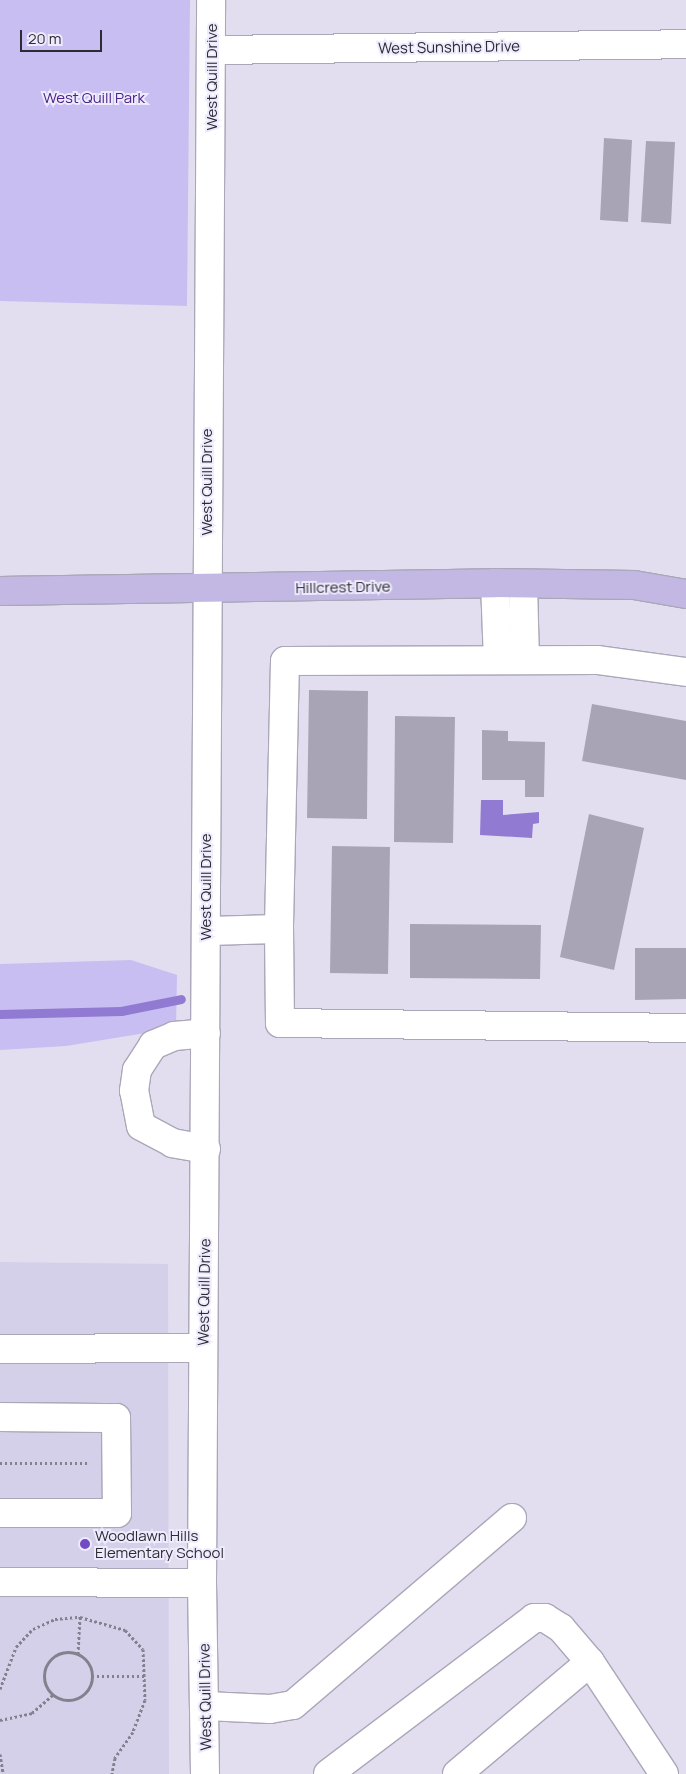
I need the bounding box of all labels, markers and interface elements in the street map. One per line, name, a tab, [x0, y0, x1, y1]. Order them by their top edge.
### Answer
scale bar	[22, 20, 105, 52]
street label: West Quill Drive	[203, 23, 221, 131]
text: 20 m	[28, 28, 61, 49]
street label: West Sunshine Drive	[378, 37, 520, 57]
park label: West Quill Park	[43, 89, 145, 107]
street label: West Quill Drive	[198, 428, 216, 536]
street label: Hillcrest Drive	[295, 577, 391, 597]
street label: West Quill Drive	[197, 833, 215, 941]
street label: West Quill Drive	[194, 1238, 214, 1346]
place label: Woodlawn Hills Elementary School	[95, 1526, 224, 1561]
marker: Woodlawn Hills Elementary School	[79, 1538, 91, 1550]
street label: West Quill Drive	[195, 1643, 215, 1751]

